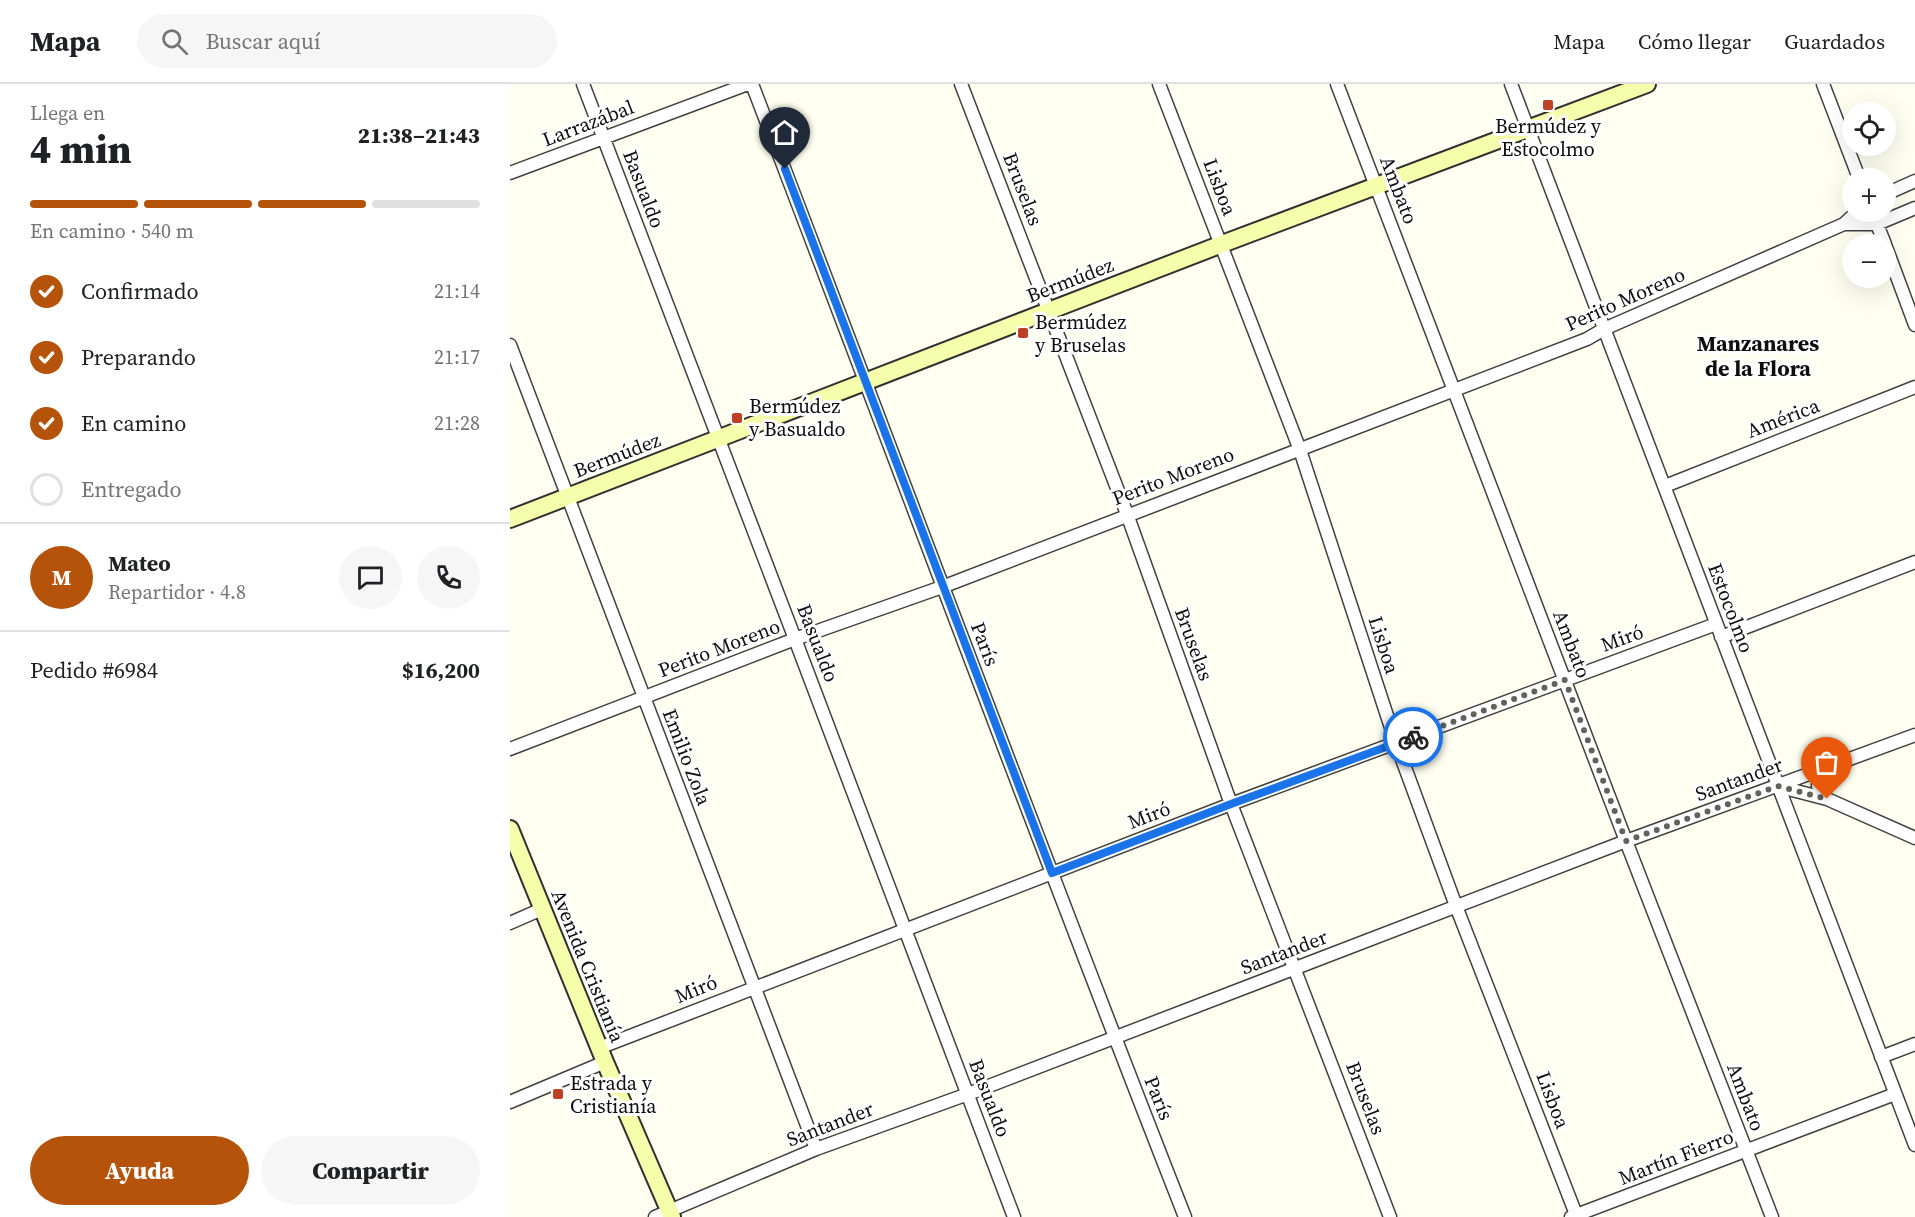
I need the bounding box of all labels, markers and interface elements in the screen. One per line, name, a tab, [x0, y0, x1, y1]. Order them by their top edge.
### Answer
search box	[137, 14, 557, 68]
text: Mapa	[30, 22, 101, 60]
icon: search	[158, 25, 191, 58]
text: Buscar aquí	[206, 26, 321, 56]
text: Mapa	[1553, 27, 1605, 56]
text: Cómo llegar	[1638, 27, 1751, 56]
text: Guardados	[1784, 27, 1885, 56]
street label: Larrazábal	[538, 93, 638, 153]
marker: Bermúdez y Estocolmo	[1541, 98, 1555, 112]
text: Llega en	[30, 99, 105, 127]
map controls	[1842, 102, 1896, 288]
button: locate	[1842, 102, 1896, 156]
pin	[759, 107, 810, 169]
place label: Bermúdez y Estocolmo	[1495, 112, 1602, 163]
icon: home	[768, 116, 801, 149]
text: 21:38–21:43	[358, 120, 480, 150]
text: 4 min	[30, 123, 132, 176]
street label: Basualdo	[616, 146, 672, 232]
street label: Bruselas	[996, 149, 1050, 229]
street label: Ambato	[1373, 152, 1425, 228]
street label: Lisboa	[1196, 154, 1244, 220]
button: +	[1842, 168, 1896, 222]
text: En camino · 540 m	[30, 217, 194, 245]
button: −	[1842, 234, 1896, 288]
street label: Bermúdez	[1022, 251, 1118, 309]
street label: Perito Moreno	[1561, 260, 1689, 338]
icon: check	[30, 275, 63, 308]
text: Confirmado	[81, 276, 199, 306]
text: 21:14	[434, 277, 480, 305]
place label: Bermúdez y Bruselas	[1035, 308, 1126, 359]
marker: Bermúdez y Bruselas	[1016, 326, 1030, 340]
district label: Manzanares de la Flora	[1697, 328, 1819, 383]
icon: check	[30, 341, 63, 374]
text: Preparando	[81, 342, 196, 372]
text: 21:17	[434, 343, 480, 371]
street label: América	[1743, 391, 1824, 445]
place label: Bermúdez y Basualdo	[749, 392, 845, 443]
icon: check	[30, 407, 63, 440]
text: En camino	[81, 408, 186, 438]
text: 21:28	[434, 409, 480, 437]
marker: Bermúdez y Basualdo	[730, 411, 744, 425]
street label: Bermúdez	[569, 426, 665, 484]
street label: Perito Moreno	[1108, 440, 1238, 512]
text: Entregado	[81, 474, 182, 504]
button: chat	[339, 546, 402, 609]
button: phone	[417, 546, 480, 609]
text: Mateo	[108, 548, 171, 578]
street label: Estocolmo	[1701, 559, 1761, 657]
text: M	[52, 562, 71, 592]
text: Repartidor · 4.8	[108, 578, 246, 606]
street label: Basualdo	[790, 600, 846, 686]
street label: Bruselas	[1168, 604, 1220, 684]
street label: Ambato	[1546, 606, 1598, 682]
street label: Perito Moreno	[654, 612, 784, 684]
street label: Lisboa	[1362, 613, 1407, 678]
street label: Miró	[1597, 617, 1647, 659]
street label: París	[964, 618, 1006, 670]
text: Pedido #6984	[30, 655, 158, 685]
text: $16,200	[402, 655, 480, 685]
street label: Emilio Zola	[656, 705, 719, 810]
courier	[1383, 707, 1443, 767]
icon: bike	[1397, 721, 1430, 754]
pin	[1801, 737, 1852, 799]
icon: bag	[1810, 746, 1843, 779]
street label: Santander	[1691, 750, 1787, 808]
street label: Miró	[1124, 794, 1174, 836]
street label: Avenida Cristianía	[545, 885, 632, 1047]
street label: Santander	[1236, 922, 1332, 981]
street label: Miró	[671, 968, 721, 1010]
street label: Basualdo	[962, 1055, 1018, 1141]
street label: Bruselas	[1339, 1058, 1393, 1138]
street label: Ambato	[1720, 1059, 1772, 1135]
street label: Lisboa	[1529, 1067, 1577, 1133]
place label: Estrada y Cristianía	[570, 1069, 657, 1120]
street label: París	[1138, 1072, 1180, 1124]
marker: Estrada y Cristianía	[551, 1087, 565, 1101]
street label: Santander	[782, 1094, 878, 1153]
street label: Martín Fierro	[1614, 1122, 1738, 1192]
button: Ayuda	[30, 1136, 249, 1205]
button: Compartir	[261, 1136, 480, 1205]

